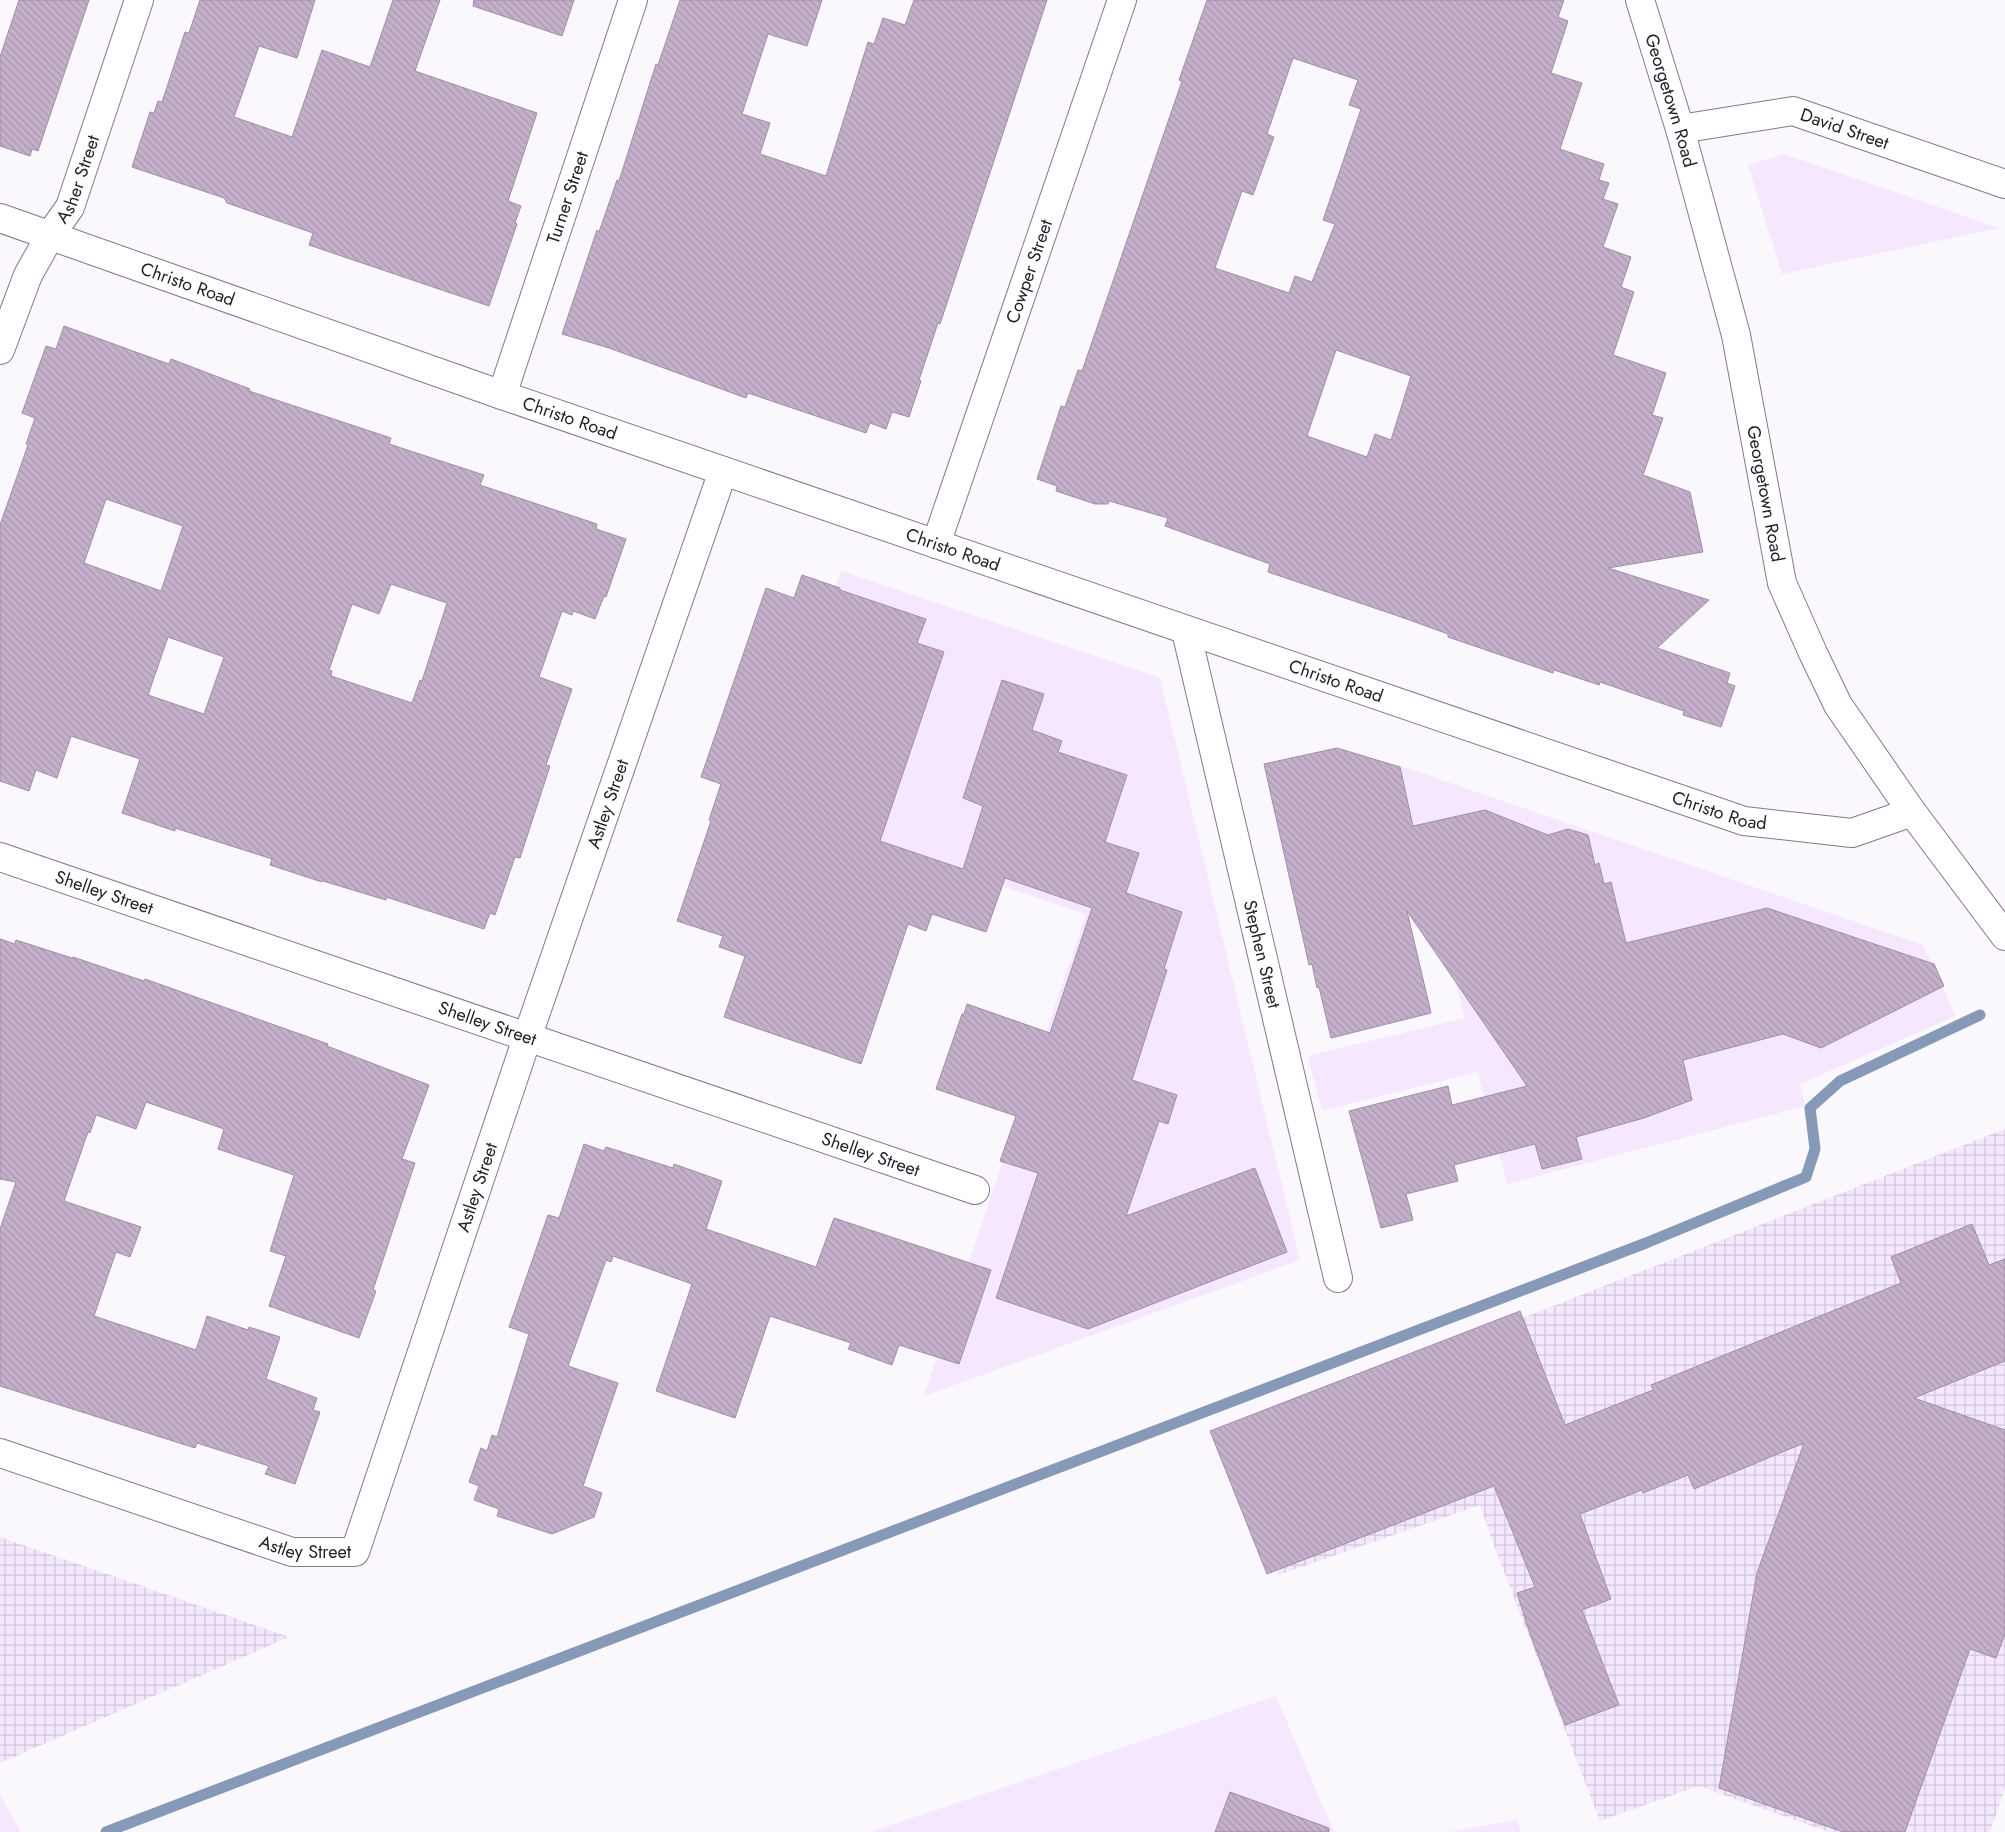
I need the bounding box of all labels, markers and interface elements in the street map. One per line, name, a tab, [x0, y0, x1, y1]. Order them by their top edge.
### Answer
street label: Georgetown Road	[1638, 30, 1703, 170]
street label: David Street	[1797, 101, 1893, 156]
street label: Asher Street	[49, 131, 106, 229]
street label: Turner Street	[540, 147, 595, 247]
street label: Cowper Street	[999, 215, 1059, 327]
street label: Christo Road	[137, 256, 238, 313]
street label: Christo Road	[519, 390, 621, 447]
street label: Georgetown Road	[1740, 423, 1791, 564]
street label: Christo Road	[902, 521, 1004, 578]
street label: Christo Road	[1285, 653, 1387, 709]
street label: Astley Street	[580, 755, 636, 852]
street label: Christo Road	[1668, 784, 1768, 836]
street label: Shelley Street	[52, 864, 157, 922]
street label: Stephen Street	[1237, 898, 1287, 1012]
street label: Shelley Street	[435, 995, 541, 1052]
street label: Shelley Street	[818, 1126, 924, 1183]
street label: Astley Street	[450, 1138, 504, 1235]
street label: Astley Street	[256, 1529, 352, 1565]

